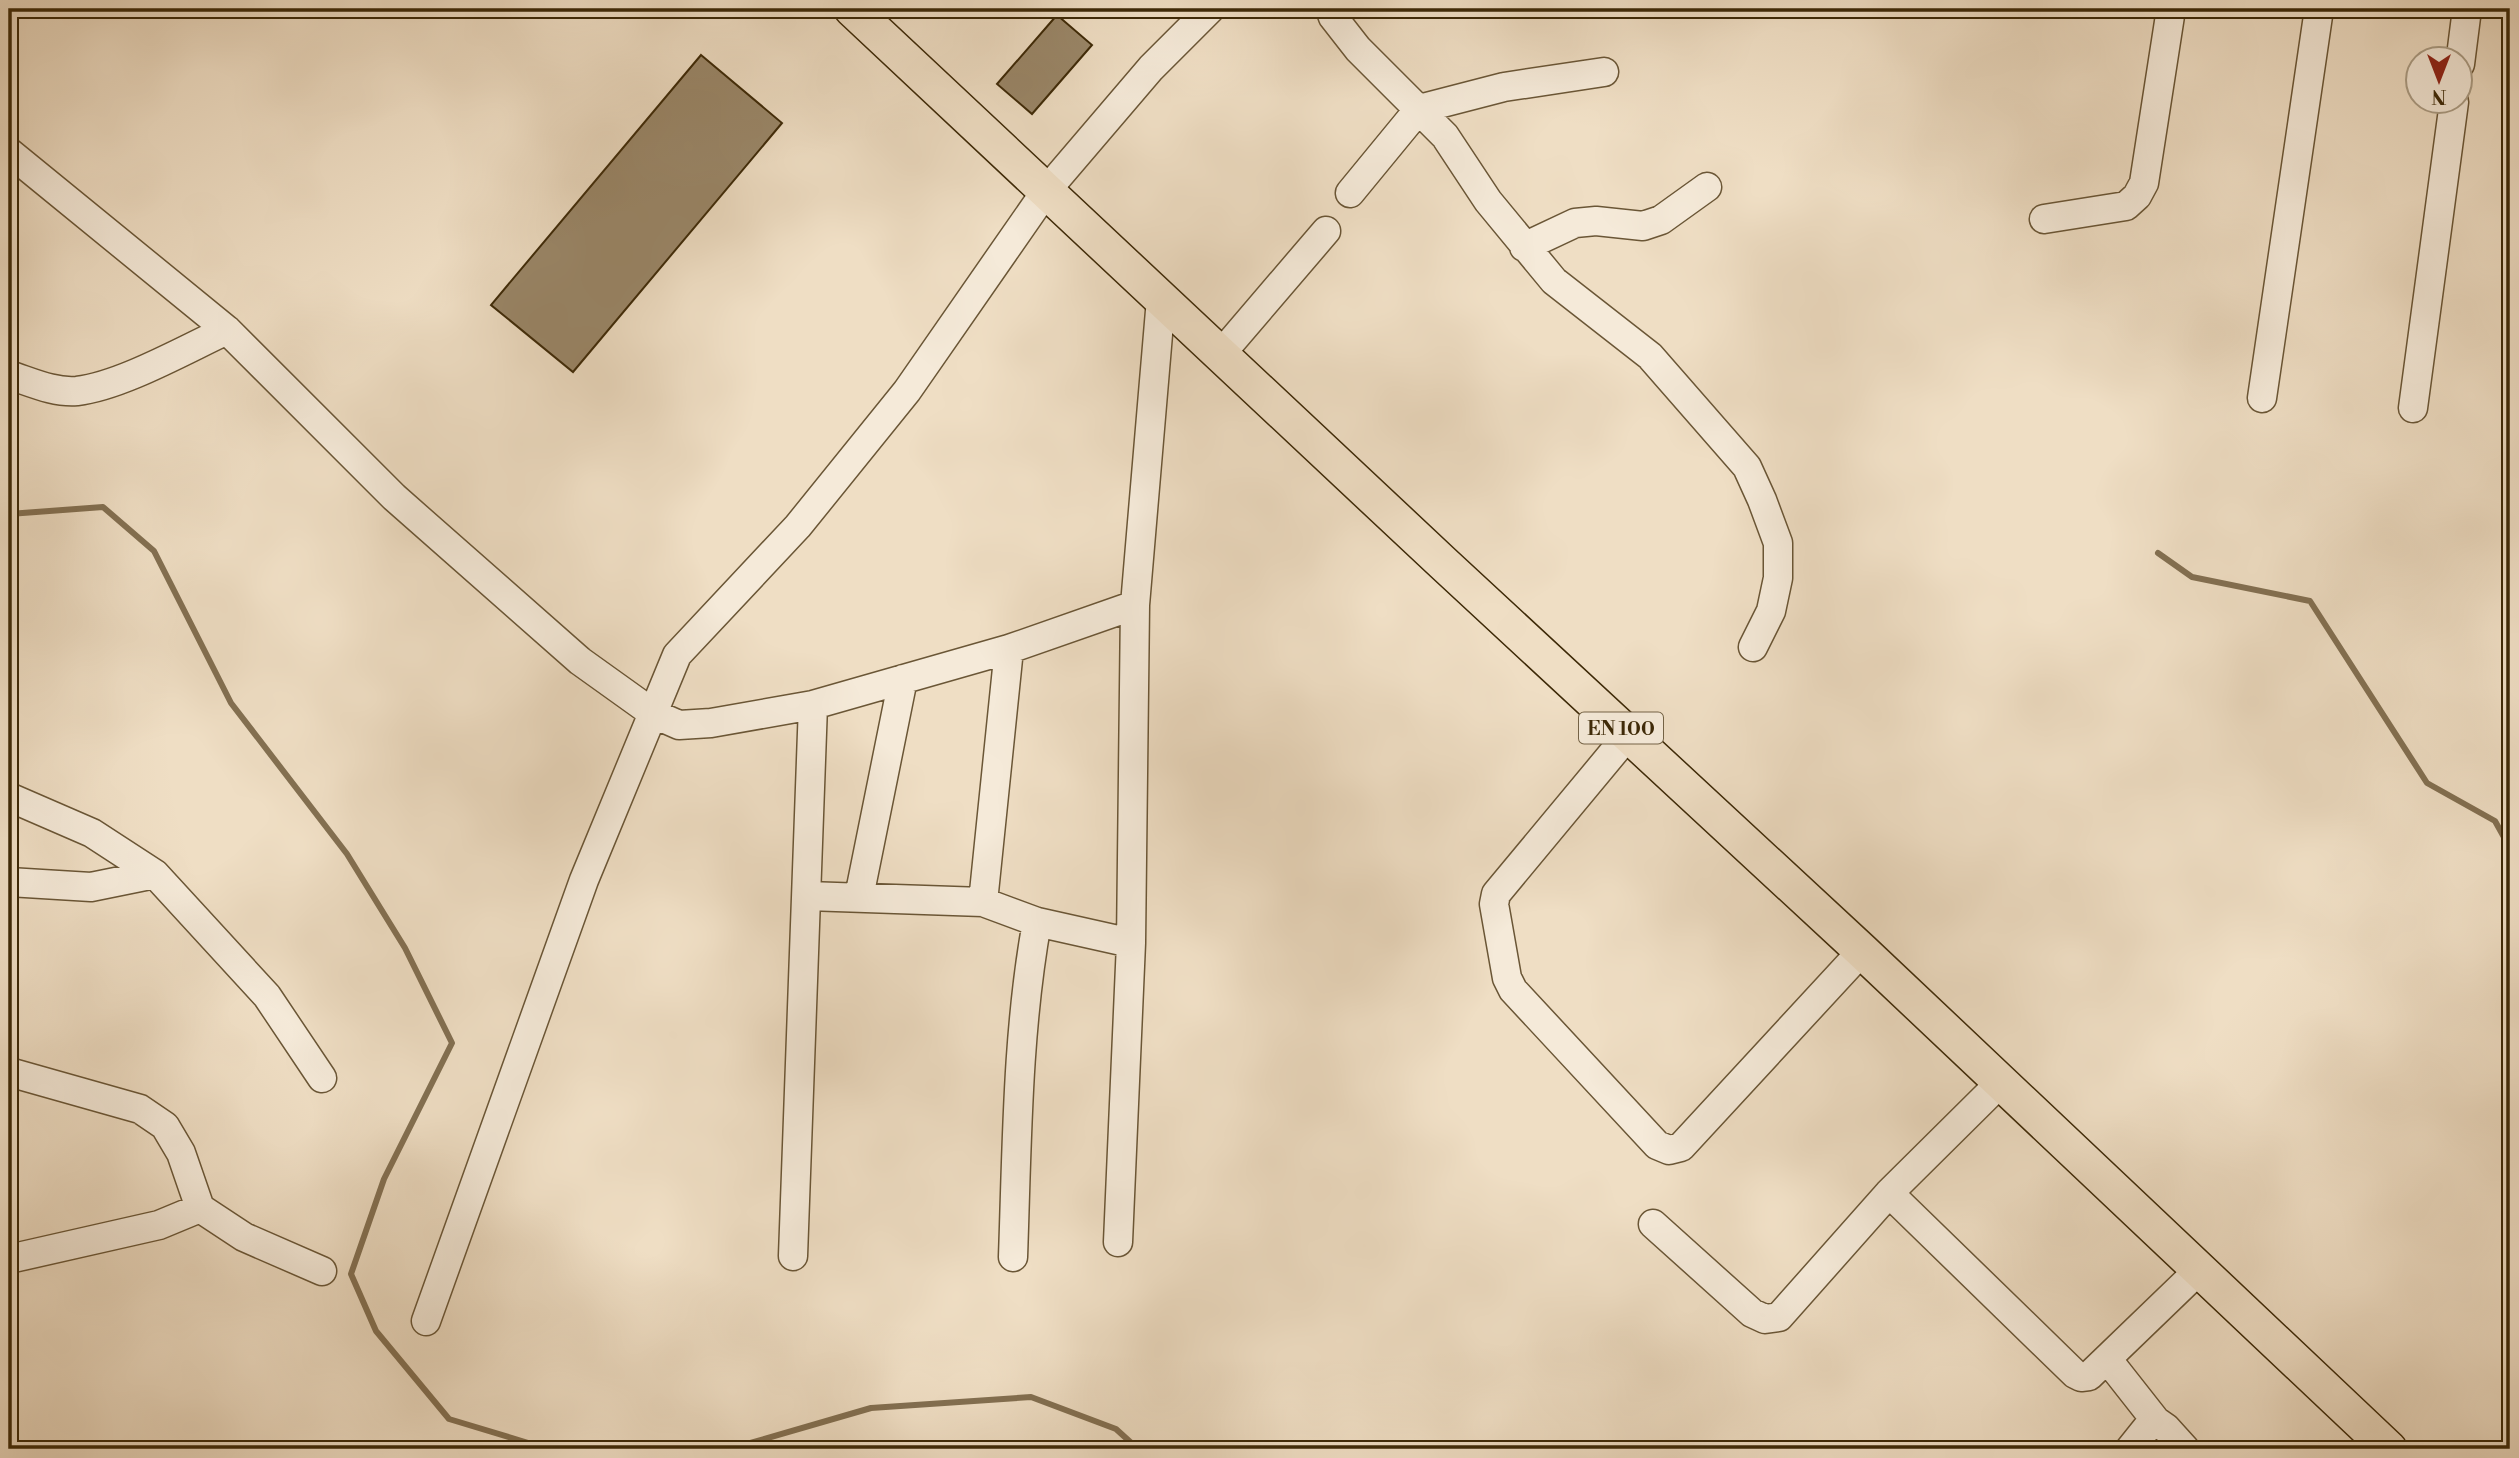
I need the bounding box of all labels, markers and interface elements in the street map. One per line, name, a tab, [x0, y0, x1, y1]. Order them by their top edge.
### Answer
north arrow	[2404, 46, 2474, 116]
text: N	[2431, 84, 2447, 108]
road number: EN 100	[1579, 712, 1663, 744]

